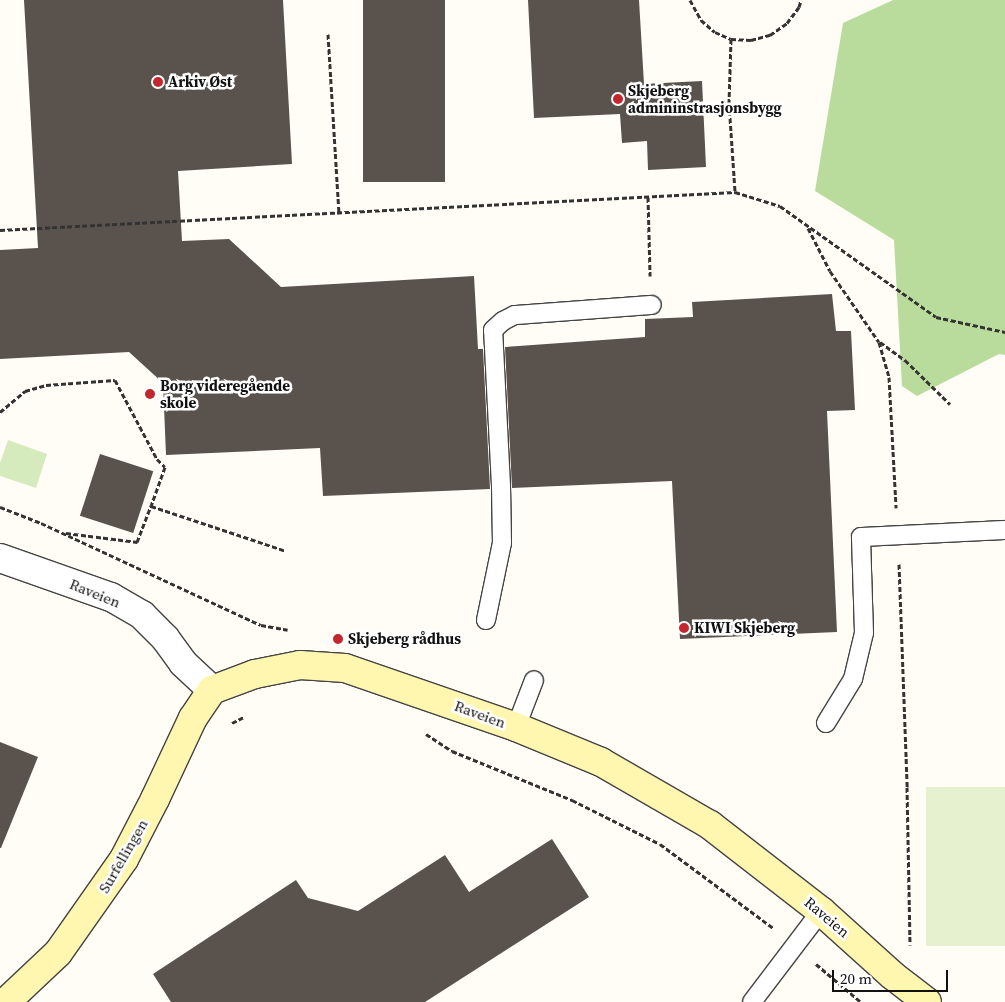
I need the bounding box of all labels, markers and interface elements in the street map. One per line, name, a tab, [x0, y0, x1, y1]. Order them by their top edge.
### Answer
place label: Arkiv Øst	[168, 73, 232, 91]
marker: Arkiv Øst	[152, 76, 164, 88]
place label: Skjeberg admininstrasjonsbygg	[628, 81, 782, 116]
marker: Skjeberg admininstrasjonsbygg	[612, 93, 624, 105]
place label: Borg videregående skole	[160, 376, 290, 411]
marker: Borg videregående skole	[144, 388, 156, 400]
street label: Raveien	[67, 575, 123, 611]
place label: KIWI Skjeberg	[694, 619, 795, 637]
marker: KIWI Skjeberg	[678, 622, 690, 634]
place label: Skjeberg rådhus	[348, 630, 461, 648]
marker: Skjeberg rådhus	[332, 633, 344, 645]
street label: Raveien	[452, 696, 508, 732]
street label: Surfellingen	[95, 816, 151, 896]
street label: Raveien	[801, 893, 853, 941]
scale bar	[835, 960, 951, 992]
text: 20 m	[840, 968, 872, 989]

